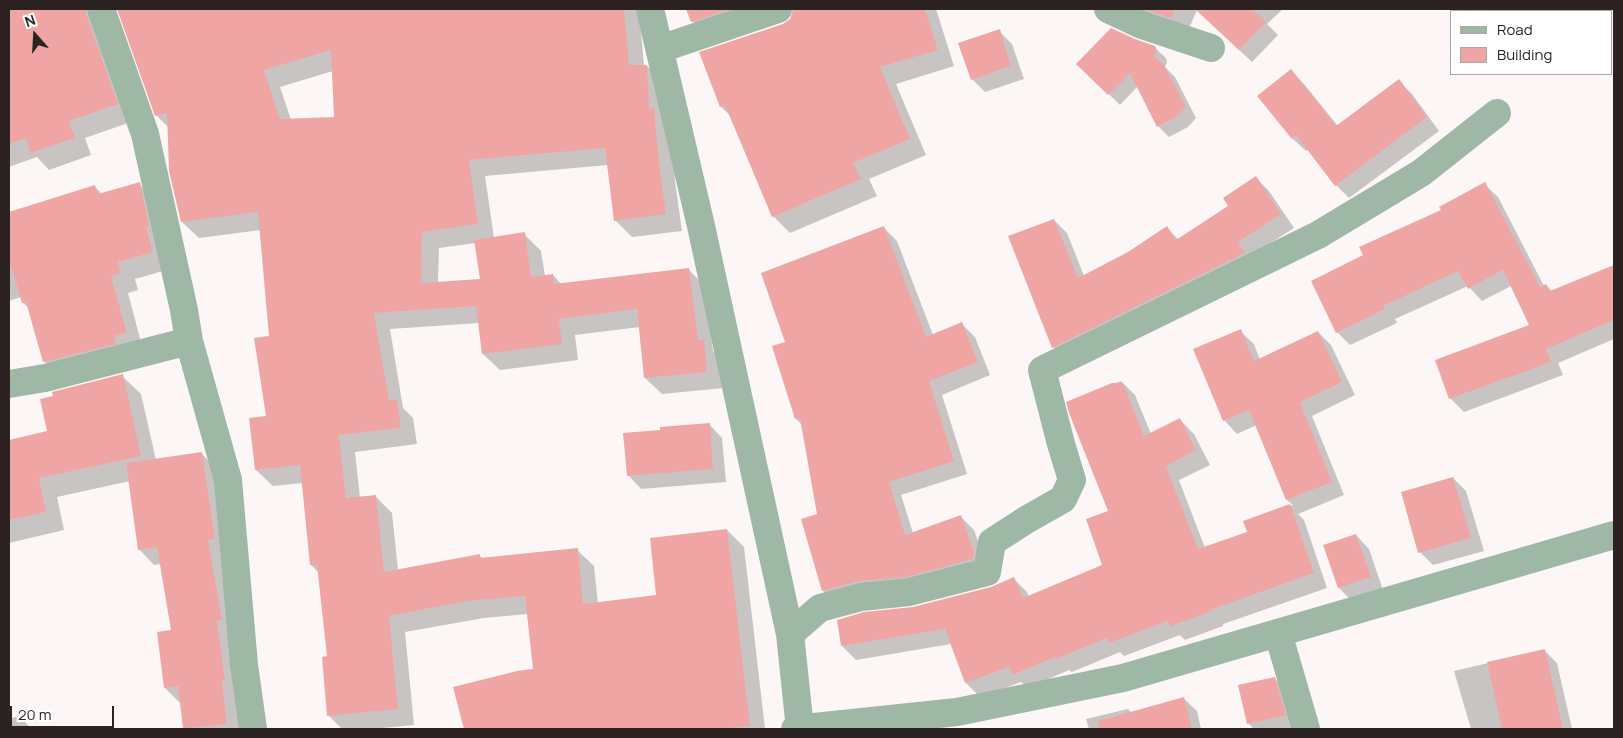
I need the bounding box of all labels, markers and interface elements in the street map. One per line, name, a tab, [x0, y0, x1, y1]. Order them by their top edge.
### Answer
north arrow	[10, 10, 60, 60]
text: N	[22, 10, 38, 31]
legend	[1450, 10, 1613, 75]
text: Road	[1497, 19, 1533, 40]
text: Building	[1497, 44, 1552, 65]
scale bar	[12, 696, 116, 728]
text: 20 m	[18, 704, 51, 725]

